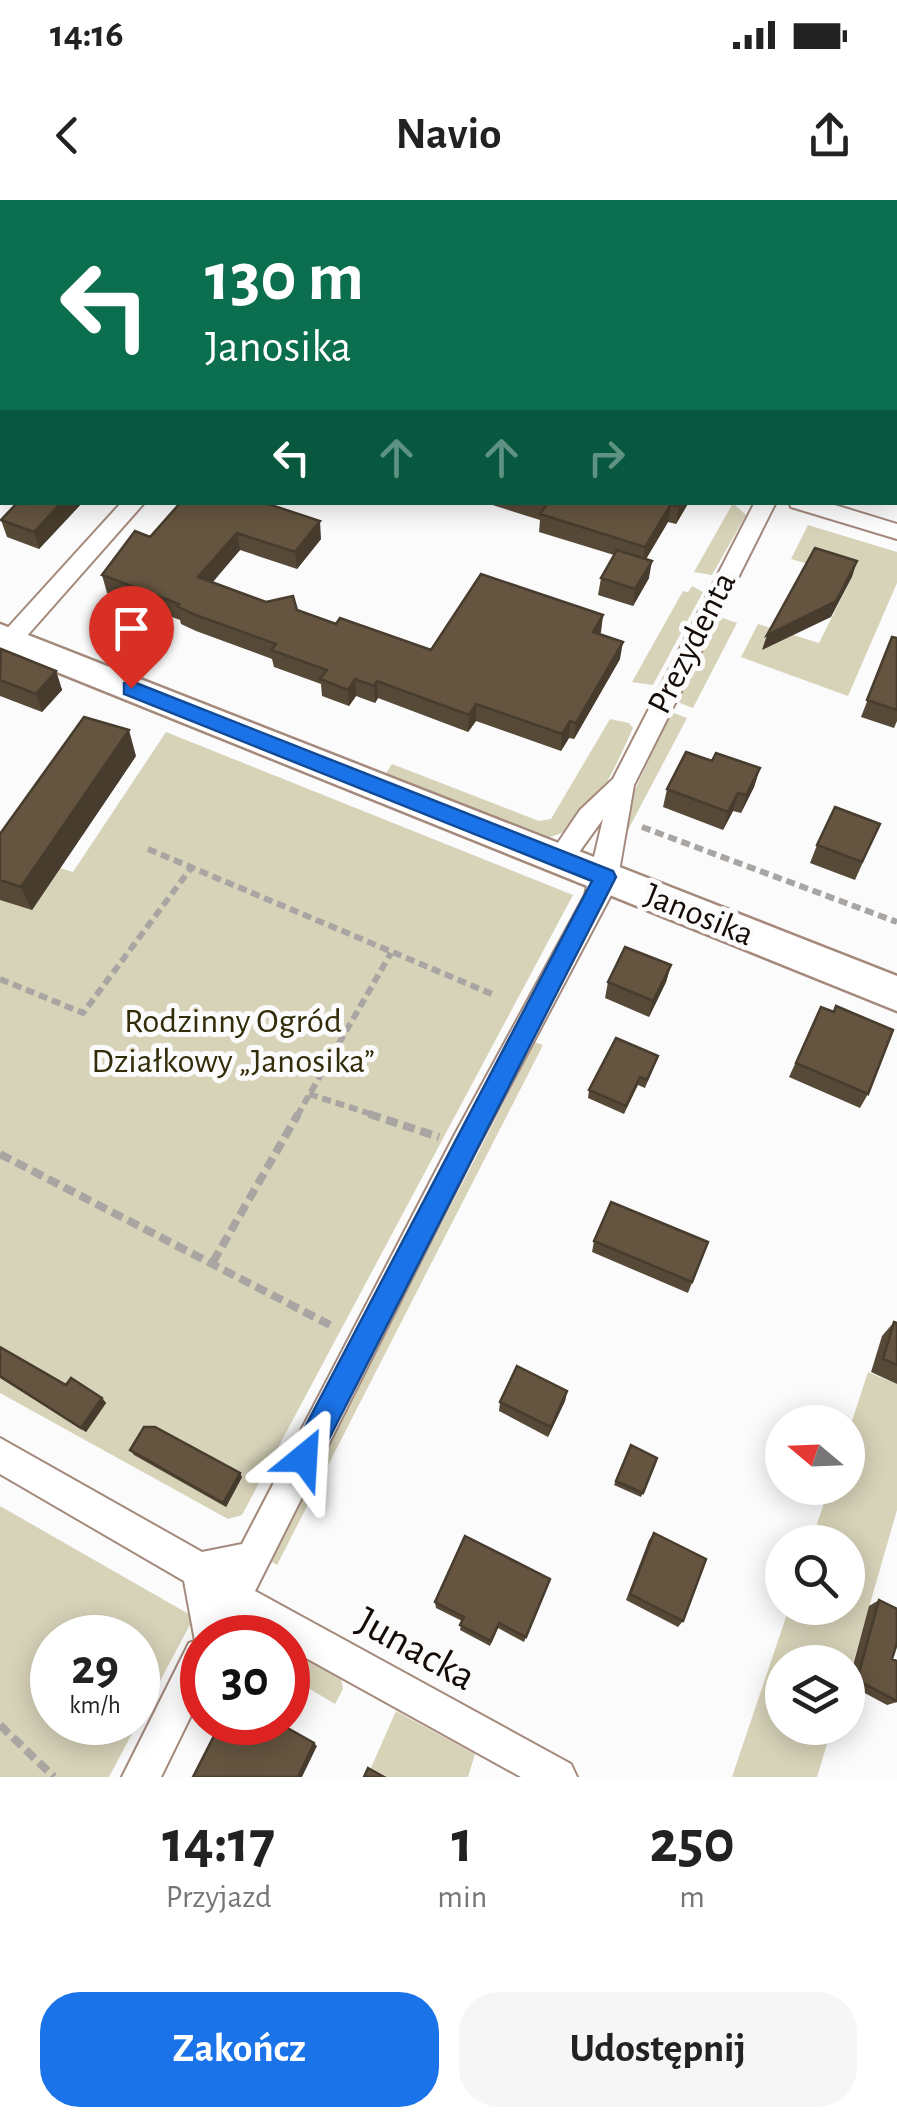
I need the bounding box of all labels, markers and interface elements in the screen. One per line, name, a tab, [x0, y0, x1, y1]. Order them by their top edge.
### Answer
text: 14:16	[50, 16, 124, 54]
icon: back	[40, 108, 95, 163]
icon: share	[802, 108, 857, 163]
text: Navio	[396, 112, 501, 157]
icon: left	[40, 240, 170, 370]
text: 130 m	[205, 243, 364, 313]
text: Janosika	[205, 325, 352, 370]
icon: left	[264, 430, 319, 485]
icon: ahead	[369, 430, 424, 485]
icon: ahead	[474, 430, 529, 485]
icon: right	[579, 430, 634, 485]
street label: Prezydenta	[642, 567, 742, 719]
pin	[89, 586, 174, 689]
icon: arrive	[104, 601, 159, 656]
street label: Janosika	[640, 877, 758, 953]
park label: Rodzinny Ogród Działkowy „Janosika”	[91, 1004, 375, 1079]
north arrow	[765, 1405, 865, 1505]
map controls	[765, 1405, 865, 1745]
position arrow	[252, 1406, 356, 1510]
button: search	[765, 1525, 865, 1625]
street label: Junacka	[350, 1599, 482, 1699]
speed limit sign: 30	[180, 1615, 310, 1745]
text: 29	[71, 1643, 119, 1693]
button: layers	[765, 1645, 865, 1745]
text: km/h	[69, 1693, 121, 1718]
text: 14:17	[162, 1813, 275, 1873]
text: 1	[451, 1813, 473, 1873]
text: 250	[649, 1813, 735, 1873]
text: Przyjazd	[166, 1881, 272, 1913]
text: min	[437, 1881, 487, 1913]
text: m	[679, 1881, 705, 1913]
button: Zakończ	[40, 1992, 439, 2107]
button: Udostępnij	[459, 1992, 857, 2107]

